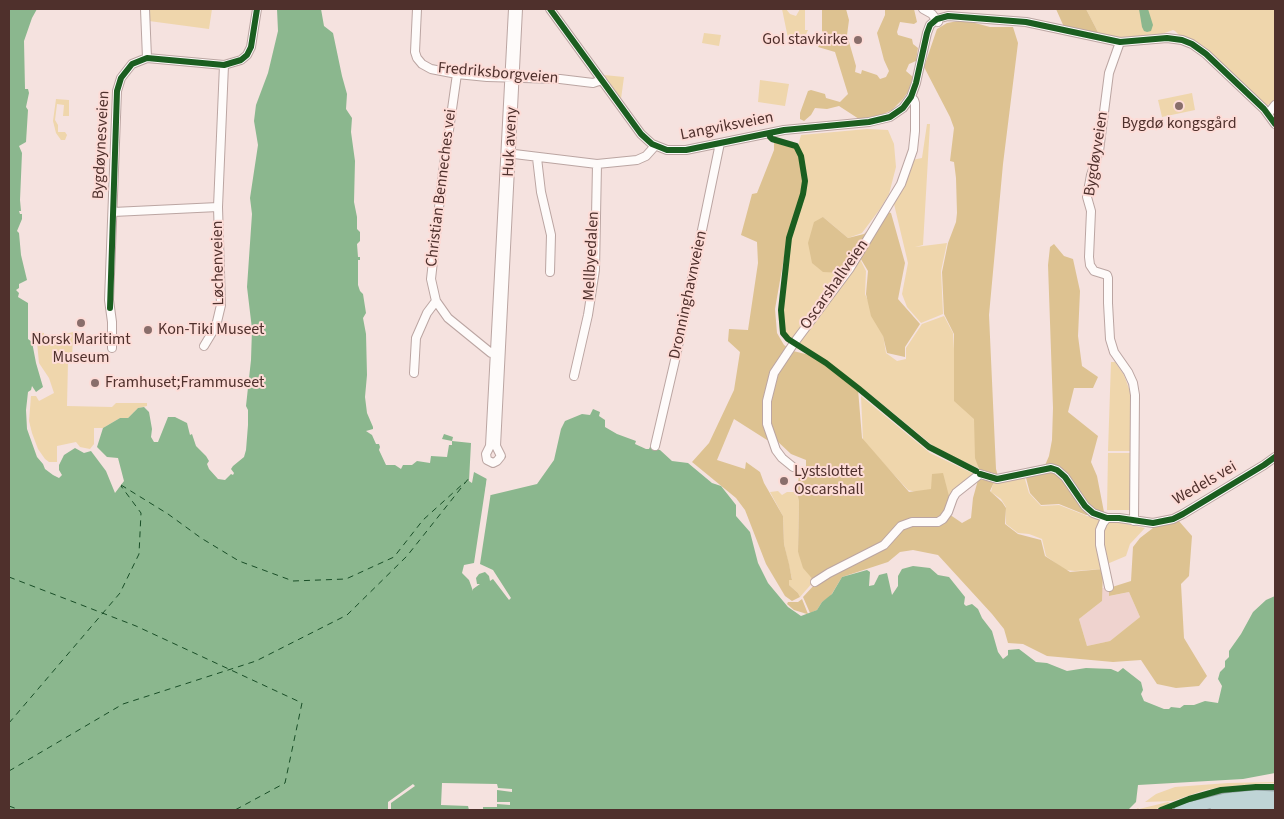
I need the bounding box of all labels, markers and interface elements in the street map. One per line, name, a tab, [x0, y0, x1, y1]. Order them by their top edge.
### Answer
place label: Gol stavkirke	[762, 30, 848, 50]
marker: Gol stavkirke	[852, 34, 864, 46]
street label: Fredriksborgveien	[437, 59, 559, 89]
street label: Bygdøynesveien	[90, 90, 114, 200]
marker: Bygdø kongsgård	[1173, 100, 1185, 112]
street label: Huk aveny	[500, 107, 522, 177]
street label: Christian Benneches vei	[423, 108, 461, 268]
street label: Langviksveien	[679, 109, 775, 145]
street label: Bygdøyveien	[1081, 110, 1113, 198]
place label: Bygdø kongsgård	[1121, 114, 1237, 134]
street label: Mellbyedalen	[580, 211, 604, 301]
street label: Løchenveien	[209, 220, 229, 306]
street label: Dronninghavnveien	[666, 229, 712, 361]
street label: Oscarshallveien	[797, 236, 873, 334]
marker: Norsk Maritimt Museum	[75, 317, 87, 329]
place label: Kon-Tiki Museet	[158, 320, 265, 340]
marker: Kon-Tiki Museet	[142, 324, 154, 336]
place label: Norsk Maritimt Museum	[31, 330, 131, 368]
place label: Framhuset;Frammuseet	[105, 373, 264, 393]
marker: Framhuset;Frammuseet	[89, 377, 101, 389]
street label: Wedels vei	[1170, 458, 1240, 510]
place label: Lystslottet Oscarshall	[794, 462, 864, 500]
marker: Lystslottet Oscarshall	[778, 475, 790, 487]

